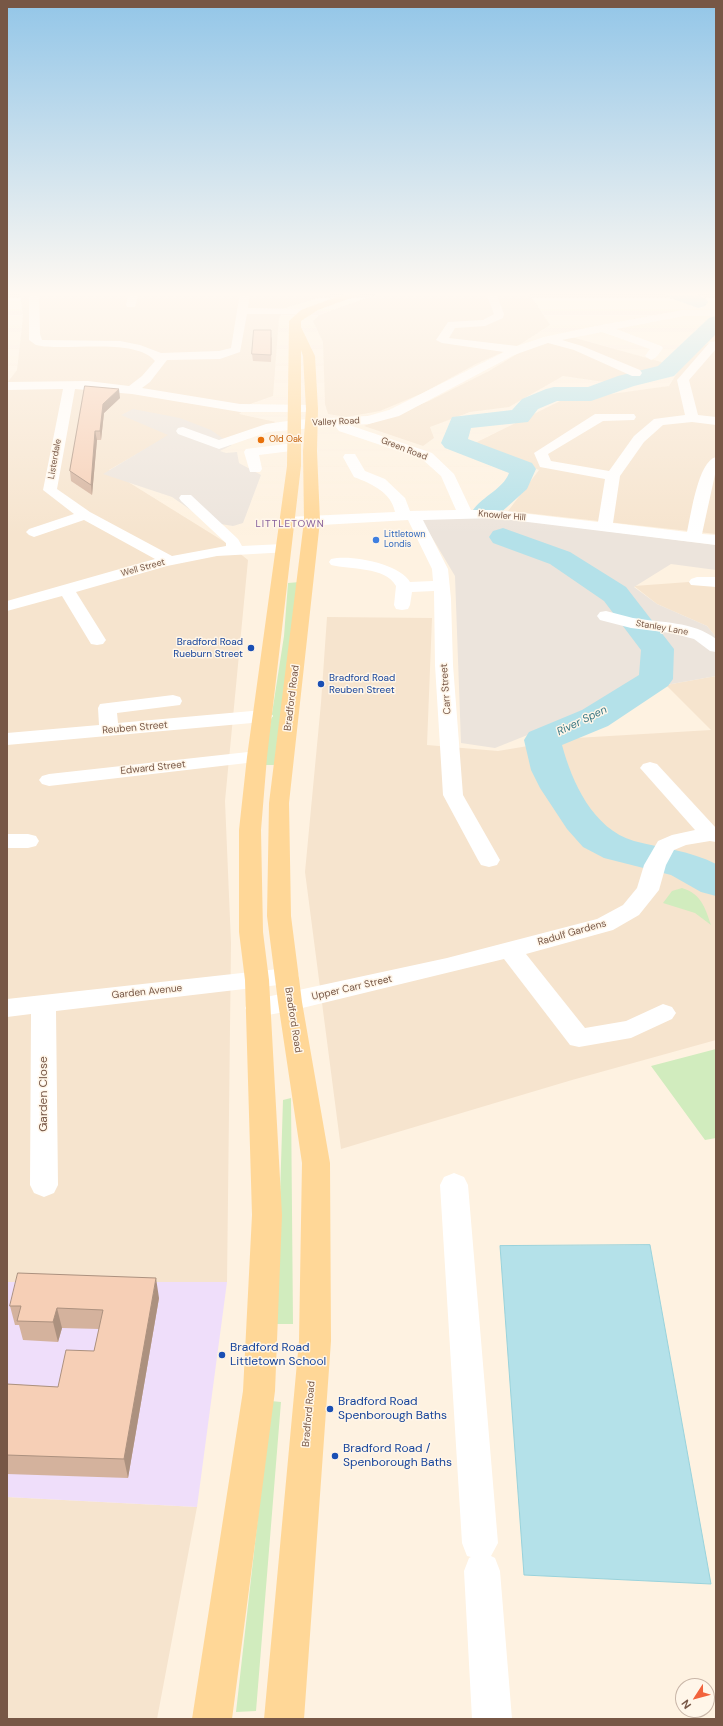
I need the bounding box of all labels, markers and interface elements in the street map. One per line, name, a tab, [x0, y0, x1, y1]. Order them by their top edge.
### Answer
street label: Valley Road	[312, 415, 360, 429]
marker: Old Oak	[256, 435, 266, 445]
place label: Old Oak	[269, 435, 302, 445]
street label: Green Road	[379, 435, 429, 463]
street label: Listerdale	[46, 438, 64, 480]
street label: Knowler Hill	[478, 509, 526, 523]
district label: LITTLETOWN	[255, 518, 325, 530]
place label: Littletown Londis	[384, 530, 426, 551]
marker: Littletown Londis	[371, 535, 381, 545]
street label: Well Street	[120, 557, 166, 579]
street label: Stanley Lane	[635, 618, 689, 638]
place label: Bradford Road Rueburn Street	[173, 636, 243, 660]
marker: Bradford Road Rueburn Street	[246, 643, 256, 653]
street label: Carr Street	[438, 663, 454, 715]
street label: Bradford Road	[282, 664, 302, 732]
place label: Bradford Road Reuben Street	[329, 672, 395, 696]
marker: Bradford Road Reuben Street	[316, 679, 326, 689]
water label: River Spen	[555, 703, 609, 739]
street label: Reuben Street	[102, 719, 168, 737]
street label: Edward Street	[120, 759, 186, 777]
street label: Radulf Gardens	[536, 917, 608, 949]
street label: Upper Carr Street	[311, 973, 393, 1003]
street label: Garden Avenue	[111, 982, 183, 1002]
street label: Bradford Road	[282, 986, 304, 1054]
street label: Garden Close	[37, 1056, 51, 1132]
place label: Bradford Road Littletown School	[230, 1341, 326, 1369]
marker: Bradford Road Littletown School	[217, 1350, 227, 1360]
street label: Bradford Road	[300, 1380, 318, 1448]
place label: Bradford Road Spenborough Baths	[338, 1395, 447, 1423]
marker: Bradford Road Spenborough Baths	[325, 1404, 335, 1414]
place label: Bradford Road / Spenborough Baths	[343, 1442, 452, 1470]
marker: Bradford Road / Spenborough Baths	[330, 1451, 340, 1461]
north arrow	[675, 1678, 715, 1718]
text: N	[678, 1697, 694, 1712]

